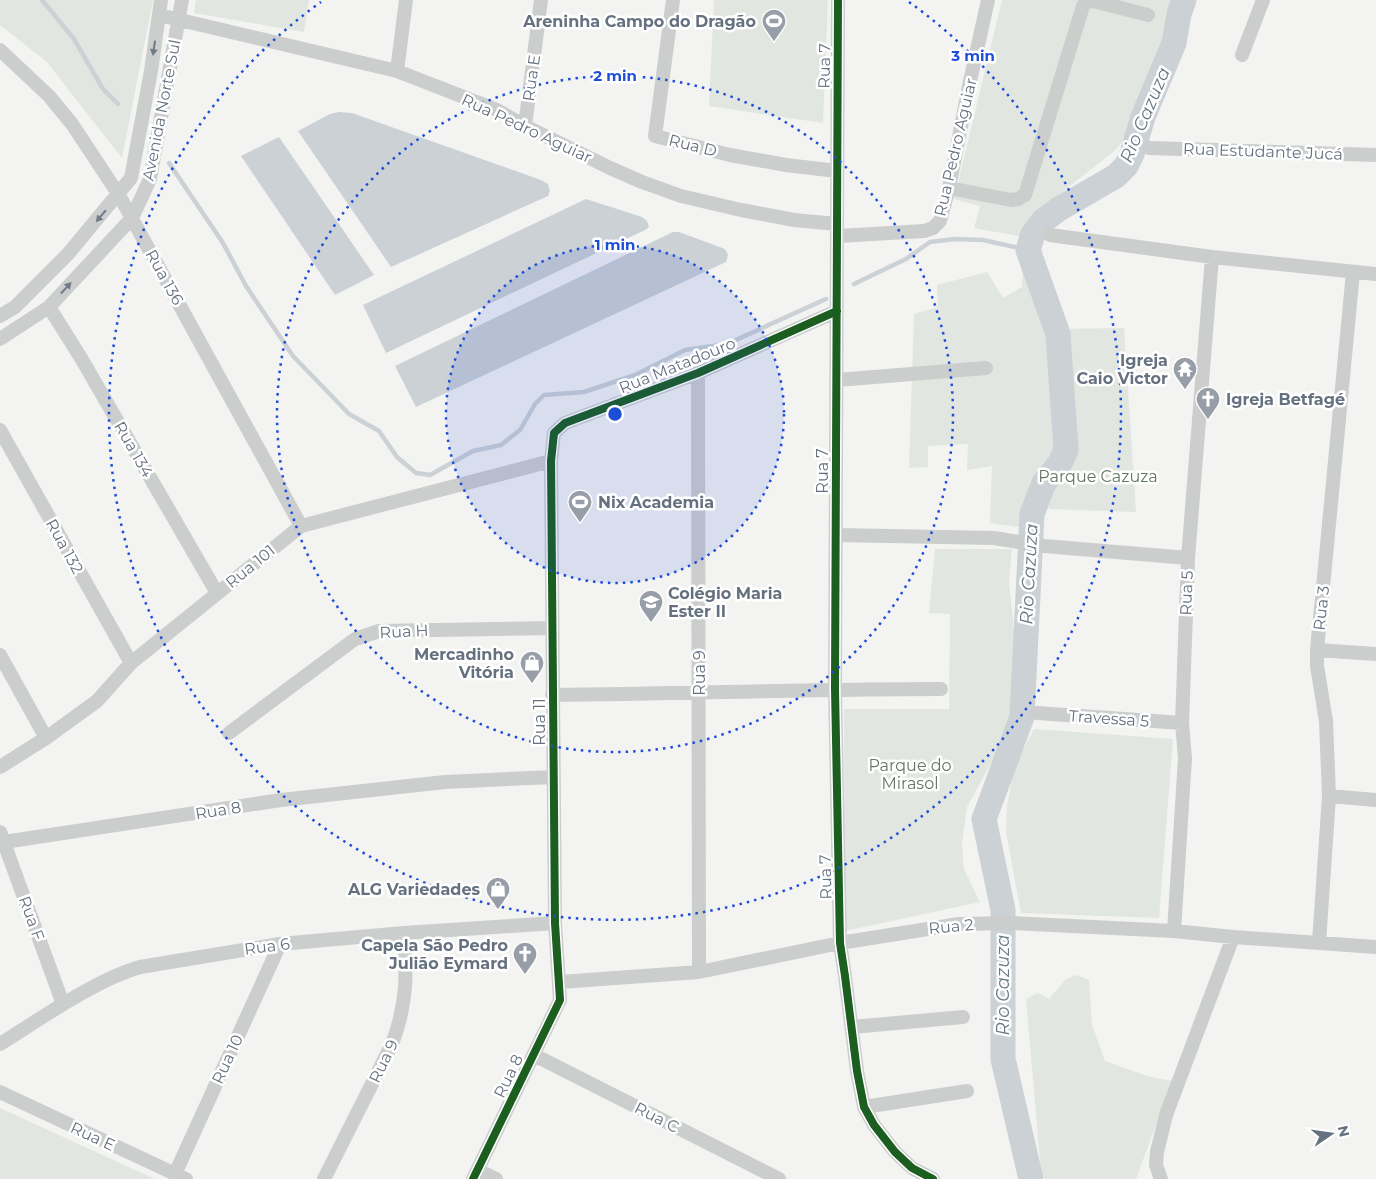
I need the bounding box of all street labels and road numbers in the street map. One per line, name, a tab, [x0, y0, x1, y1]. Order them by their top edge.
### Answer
street label: Avenida Norte Sul	[138, 38, 184, 182]
street label: Rua 7	[815, 43, 834, 89]
street label: Rua E	[519, 54, 544, 102]
street label: Rua Pedro Aguiar	[930, 76, 981, 218]
street label: Rua Pedro Aguiar	[459, 90, 595, 167]
street label: Rua D	[667, 130, 719, 161]
street label: Rua Estudante Jucá	[1183, 139, 1343, 164]
street label: Rua 136	[142, 246, 188, 309]
street label: Rua Matadouro	[616, 333, 738, 398]
street label: Rua 134	[110, 418, 157, 481]
street label: Rua 7	[813, 448, 832, 494]
street label: Rua 132	[42, 516, 87, 577]
street label: Rua 101	[222, 541, 279, 592]
street label: Rua 5	[1176, 570, 1197, 616]
street label: Rua 3	[1310, 585, 1333, 631]
street label: Rua H	[379, 621, 429, 642]
street label: Rua 9	[690, 650, 709, 696]
street label: Rua 11	[530, 698, 549, 746]
street label: Travessa 5	[1068, 706, 1150, 731]
street label: Rua 8	[194, 797, 242, 823]
street label: Rua 7	[816, 854, 835, 900]
street label: Rua F	[15, 893, 48, 943]
street label: Rua 2	[928, 915, 974, 938]
street label: Rua 6	[243, 934, 291, 959]
street label: Rua 10	[208, 1031, 247, 1087]
street label: Rua 9	[365, 1037, 402, 1086]
street label: Rua 8	[490, 1051, 527, 1101]
street label: Rua C	[631, 1098, 682, 1137]
street label: Rua E	[68, 1118, 118, 1155]

